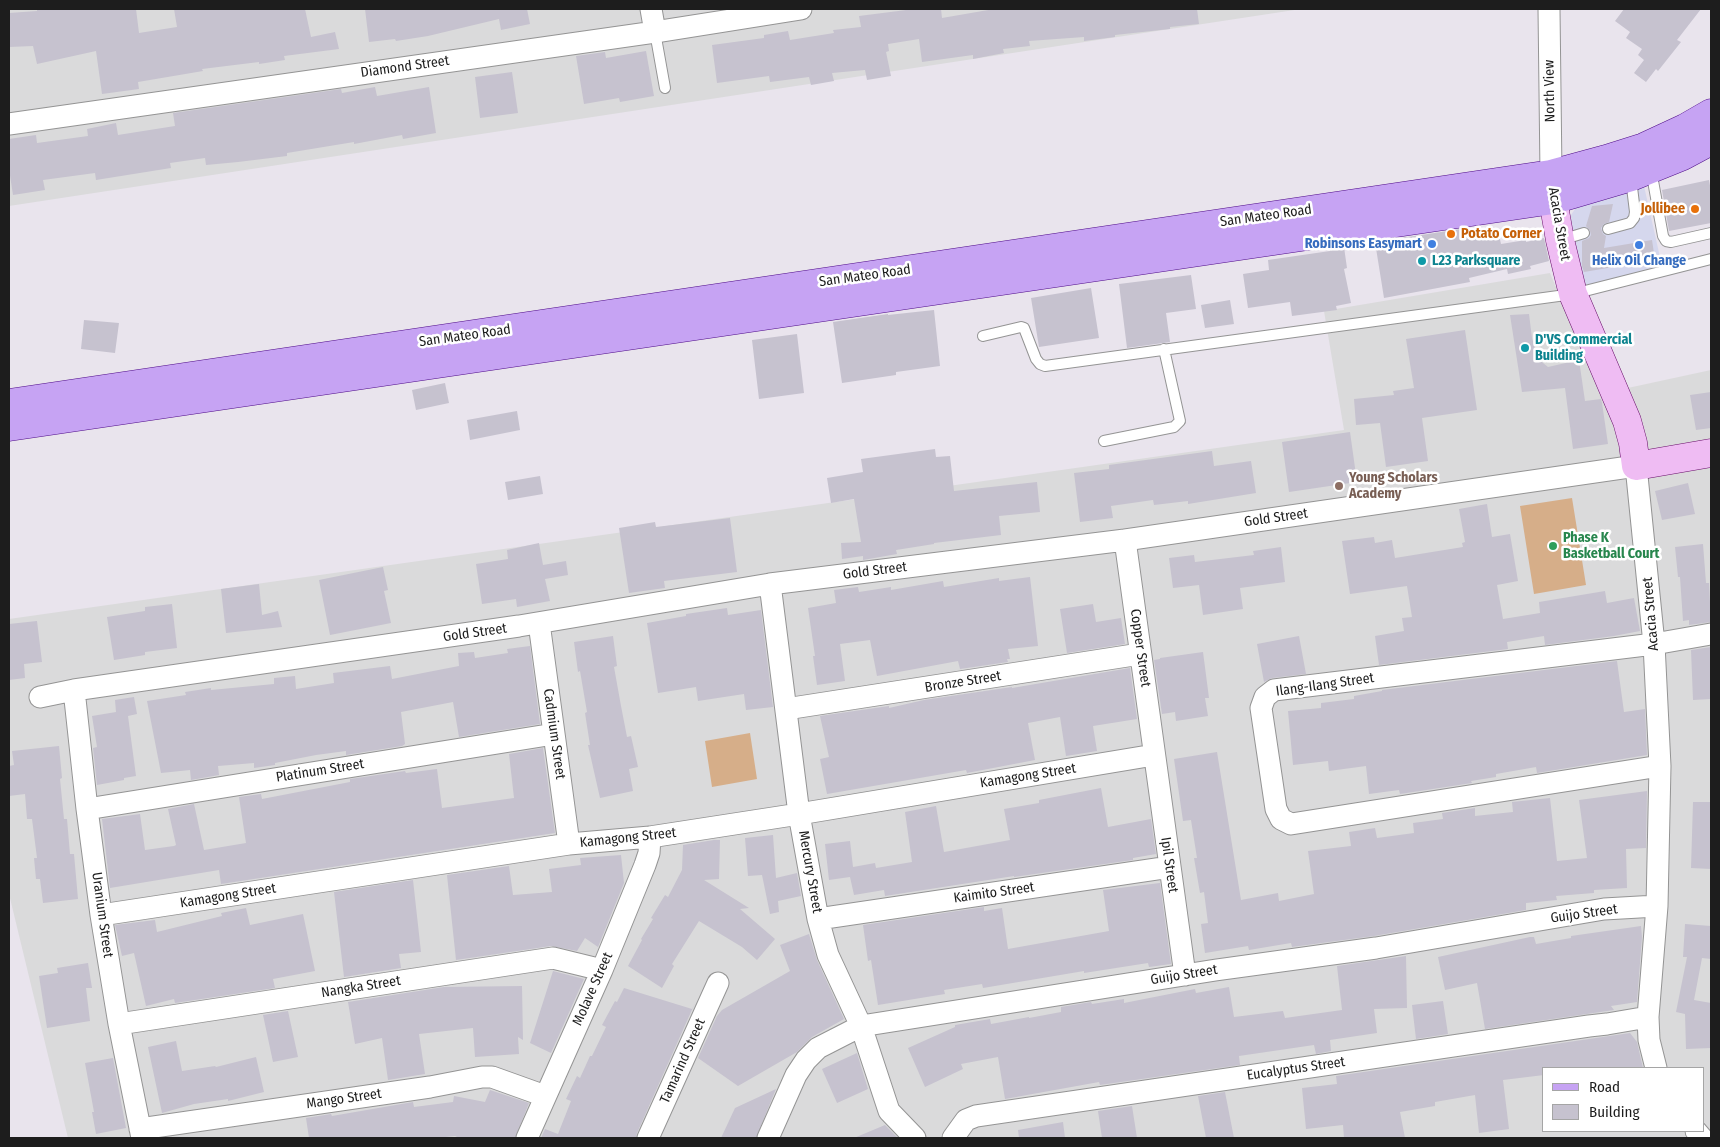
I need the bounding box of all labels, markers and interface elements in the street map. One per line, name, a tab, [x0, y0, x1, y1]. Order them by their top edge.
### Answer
street label: Diamond Street	[360, 52, 450, 82]
street label: North View	[1541, 59, 1559, 123]
street label: Acacia Street	[1544, 186, 1574, 262]
street label: San Mateo Road	[1219, 201, 1313, 231]
place label: Jollibee	[1640, 201, 1685, 217]
marker: Jollibee	[1689, 203, 1701, 215]
place label: Potato Corner	[1461, 226, 1542, 242]
marker: Potato Corner	[1445, 228, 1457, 240]
place label: Robinsons Easymart	[1305, 236, 1422, 252]
marker: Robinsons Easymart	[1426, 238, 1438, 250]
marker: Helix Oil Change	[1633, 239, 1645, 251]
place label: L23 Parksquare	[1432, 253, 1520, 269]
place label: Helix Oil Change	[1592, 253, 1686, 269]
marker: L23 Parksquare	[1416, 255, 1428, 267]
street label: San Mateo Road	[818, 261, 912, 291]
street label: San Mateo Road	[418, 321, 512, 351]
place label: D'VS Commercial Building	[1535, 332, 1632, 364]
marker: D'VS Commercial Building	[1519, 342, 1531, 354]
place label: Young Scholars Academy	[1349, 470, 1438, 502]
marker: Young Scholars Academy	[1333, 480, 1345, 492]
street label: Gold Street	[1243, 505, 1309, 531]
place label: Phase K Basketball Court	[1563, 530, 1660, 562]
marker: Phase K Basketball Court	[1547, 540, 1559, 552]
street label: Gold Street	[842, 559, 908, 583]
street label: Acacia Street	[1639, 576, 1663, 652]
street label: Copper Street	[1126, 608, 1154, 688]
street label: Gold Street	[442, 620, 508, 646]
street label: Bronze Street	[924, 668, 1002, 696]
street label: Ilang-Ilang Street	[1275, 670, 1375, 700]
street label: Cadmium Street	[539, 688, 569, 780]
street label: Platinum Street	[275, 756, 365, 786]
street label: Kamagong Street	[979, 760, 1077, 792]
street label: Kamagong Street	[579, 825, 677, 851]
street label: Mercury Street	[794, 829, 826, 915]
street label: Ipil Street	[1157, 836, 1181, 894]
street label: Uranium Street	[88, 871, 116, 959]
street label: Kaimito Street	[953, 879, 1035, 907]
street label: Kamagong Street	[179, 880, 277, 912]
street label: Guijo Street	[1549, 901, 1619, 927]
street label: Molave Street	[569, 950, 617, 1028]
street label: Guijo Street	[1149, 961, 1219, 989]
street label: Nangka Street	[320, 972, 402, 1002]
street label: Tamarind Street	[657, 1016, 709, 1106]
street label: Eucalyptus Street	[1246, 1054, 1346, 1084]
legend	[1542, 1067, 1705, 1132]
text: Road	[1589, 1078, 1620, 1096]
street label: Mango Street	[305, 1085, 383, 1113]
text: Building	[1589, 1103, 1640, 1121]

